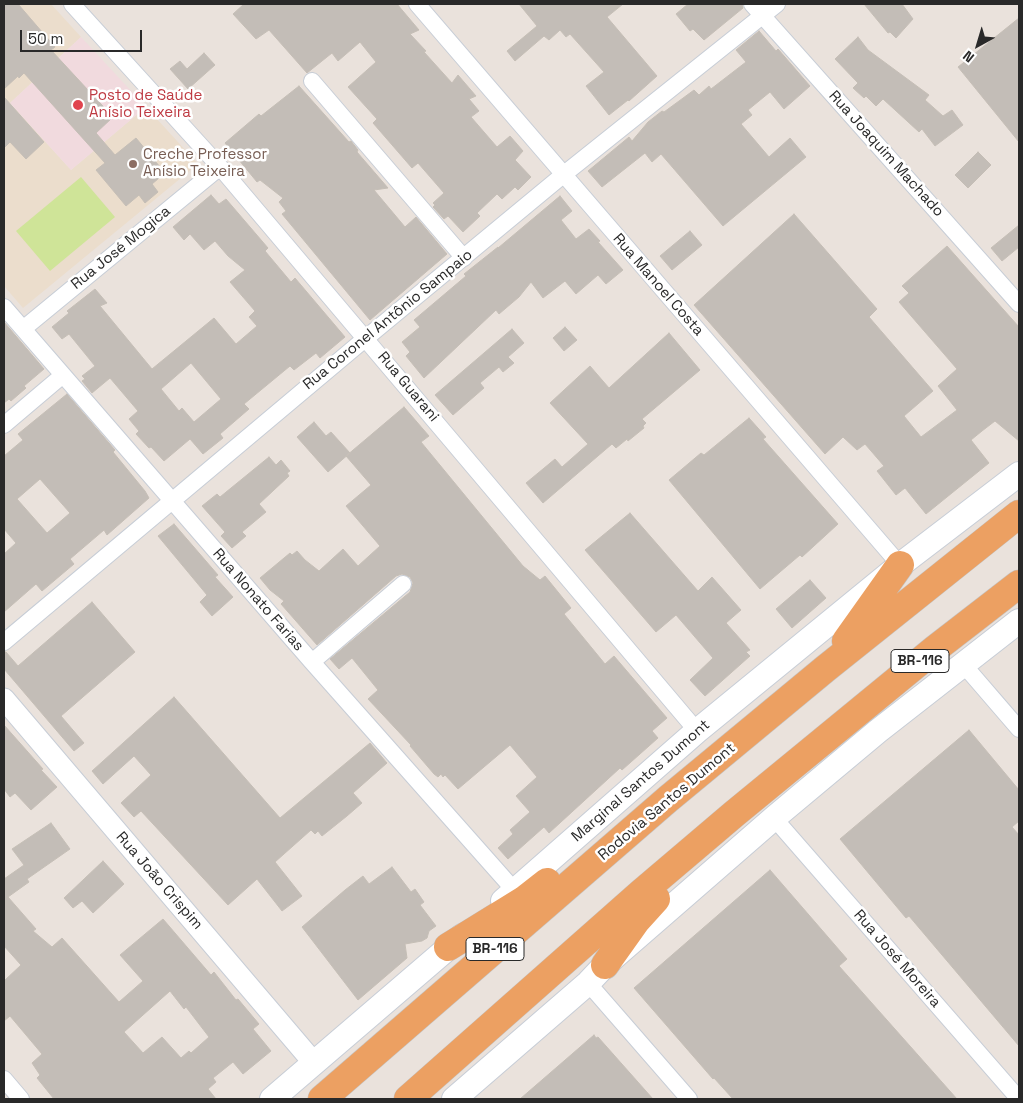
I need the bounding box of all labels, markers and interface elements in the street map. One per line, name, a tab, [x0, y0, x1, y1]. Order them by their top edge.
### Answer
scale bar	[22, 20, 145, 52]
north arrow	[953, 20, 1003, 70]
text: 50 m	[28, 29, 63, 48]
text: N	[959, 47, 978, 67]
place label: Posto de Saúde Anísio Teixeira	[89, 87, 202, 122]
street label: Rua Joaquim Machado	[825, 87, 947, 221]
marker: Posto de Saúde Anísio Teixeira	[71, 98, 85, 112]
place label: Creche Professor Anísio Teixeira	[143, 146, 267, 181]
marker: Creche Professor Anísio Teixeira	[127, 158, 139, 170]
street label: Rua José Mogica	[68, 202, 174, 294]
street label: Rua Manoel Costa	[609, 230, 707, 340]
street label: Rua Coronel Antônio Sampaio	[300, 246, 476, 394]
street label: Rua Guarani	[374, 348, 442, 426]
street label: Rua Nonato Farias	[209, 545, 307, 655]
road number: BR-116	[891, 649, 949, 672]
street label: Marginal Santos Dumont	[568, 716, 714, 846]
street label: Rodovia Santos Dumont	[595, 739, 739, 865]
street label: Rua João Crispim	[112, 828, 206, 934]
street label: Rua José Moreira	[850, 906, 944, 1012]
road number: BR-116	[466, 938, 524, 961]

